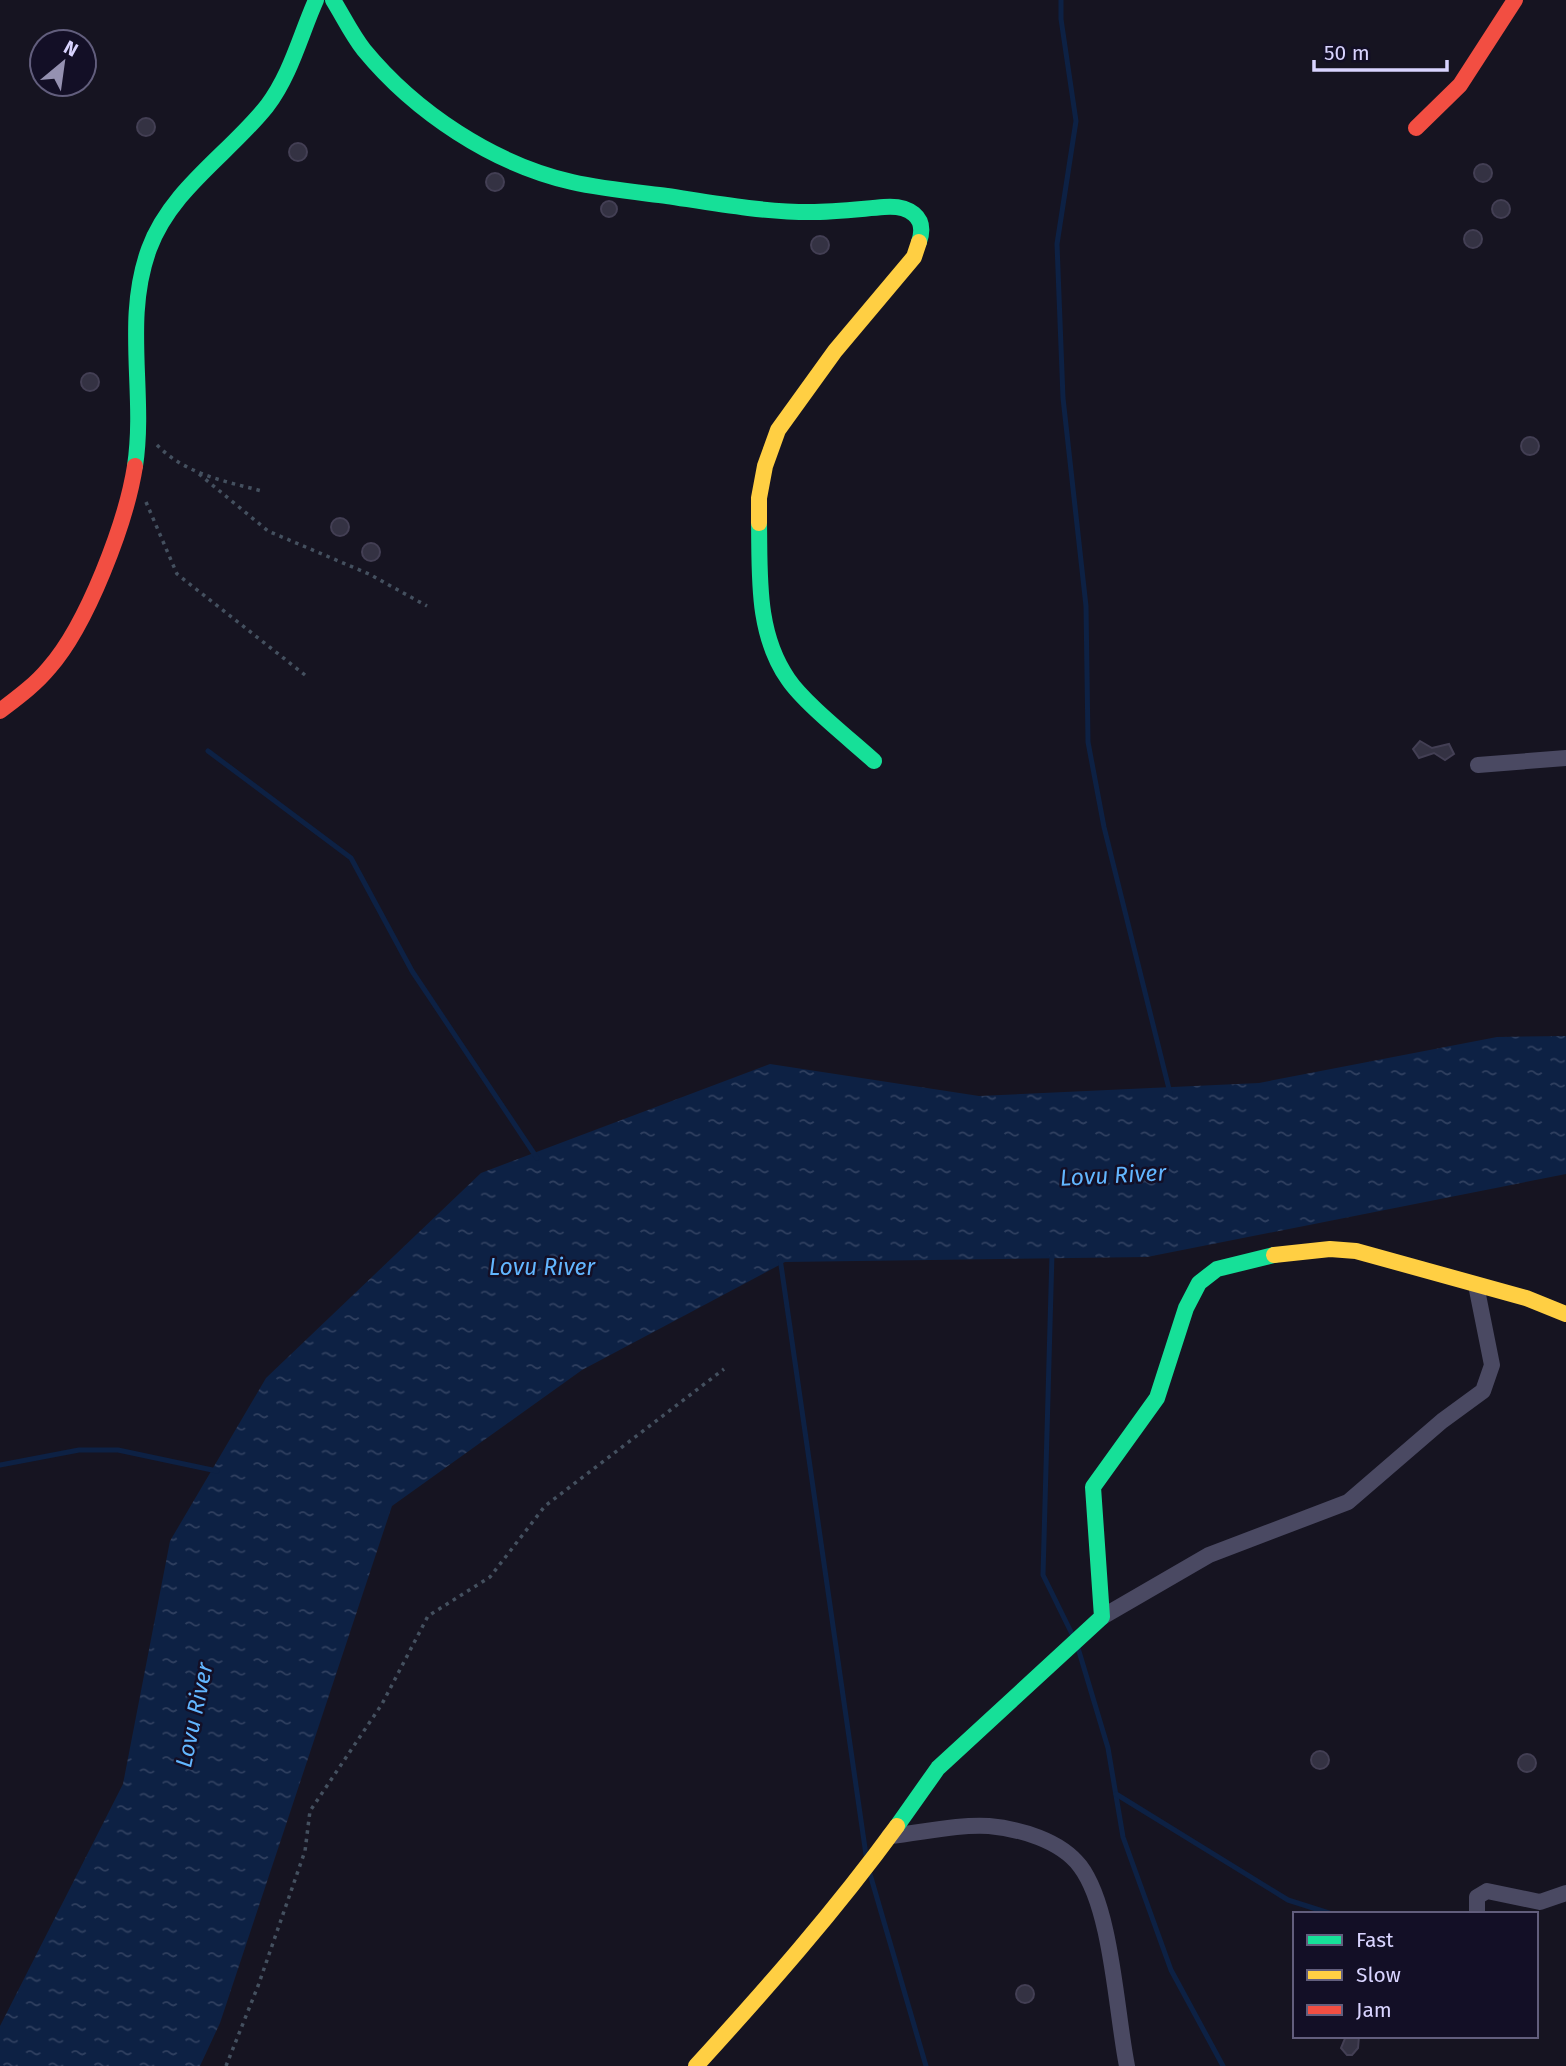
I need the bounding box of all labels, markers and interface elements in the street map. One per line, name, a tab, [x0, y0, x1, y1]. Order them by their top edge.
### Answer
north arrow	[28, 28, 98, 98]
scale bar	[1314, 28, 1447, 72]
text: N	[60, 35, 82, 62]
text: 50 m	[1324, 40, 1370, 66]
water label: Lovu River	[1059, 1158, 1168, 1192]
water label: Lovu River	[489, 1253, 596, 1281]
water label: Lovu River	[169, 1659, 219, 1770]
legend	[1293, 1912, 1538, 2038]
text: Fast	[1356, 1927, 1394, 1953]
text: Slow	[1356, 1962, 1401, 1988]
text: Jam	[1356, 1997, 1392, 2023]

